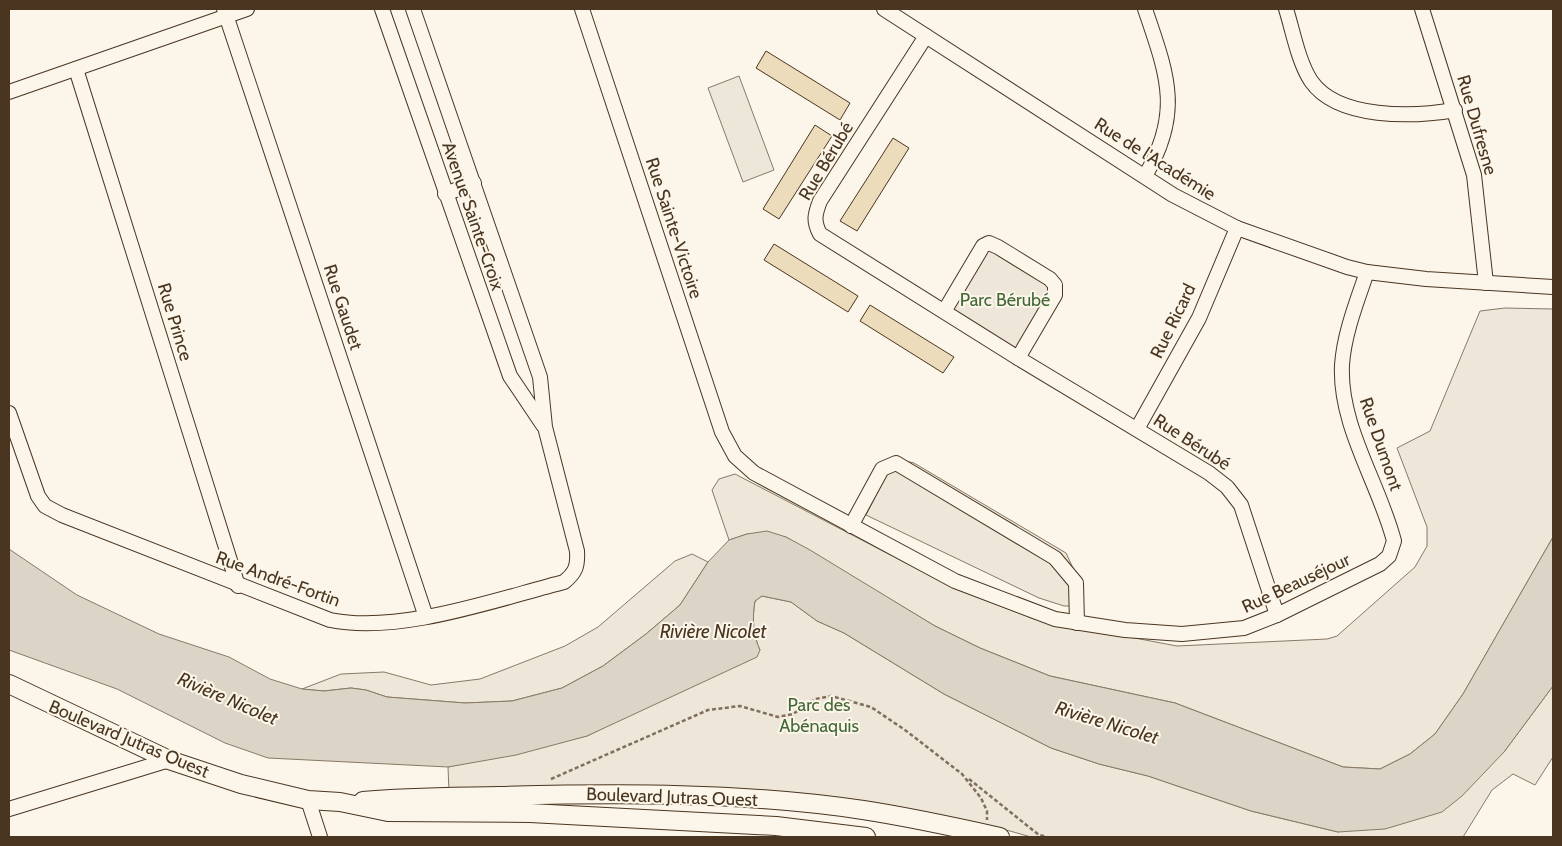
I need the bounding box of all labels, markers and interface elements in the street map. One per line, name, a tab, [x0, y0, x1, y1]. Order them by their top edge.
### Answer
street label: Rue Dufresne	[1452, 72, 1502, 178]
street label: Rue de l'Académie	[1090, 113, 1220, 205]
street label: Rue Bérubé	[794, 118, 858, 204]
street label: Avenue Sainte-Croix	[437, 139, 509, 294]
street label: Rue Sainte-Victoire	[641, 155, 707, 301]
street label: Rue Gaudet	[319, 261, 367, 353]
street label: Rue Prince	[153, 280, 197, 364]
street label: Rue Ricard	[1146, 280, 1200, 362]
park label: Parc Bérubé	[960, 289, 1050, 311]
street label: Rue Dumont	[1355, 394, 1407, 494]
street label: Rue Bérubé	[1149, 409, 1235, 475]
street label: Rue André-Fortin	[213, 546, 343, 612]
street label: Rue Beauséjour	[1238, 548, 1354, 618]
water label: Rivière Nicolet	[660, 620, 768, 643]
water label: Rivière Nicolet	[174, 667, 283, 730]
park label: Parc des Abénaquis	[779, 694, 859, 737]
street label: Boulevard Jutras Ouest	[46, 695, 212, 783]
water label: Rivière Nicolet	[1052, 696, 1162, 749]
street label: Boulevard Jutras Ouest	[586, 783, 758, 811]

